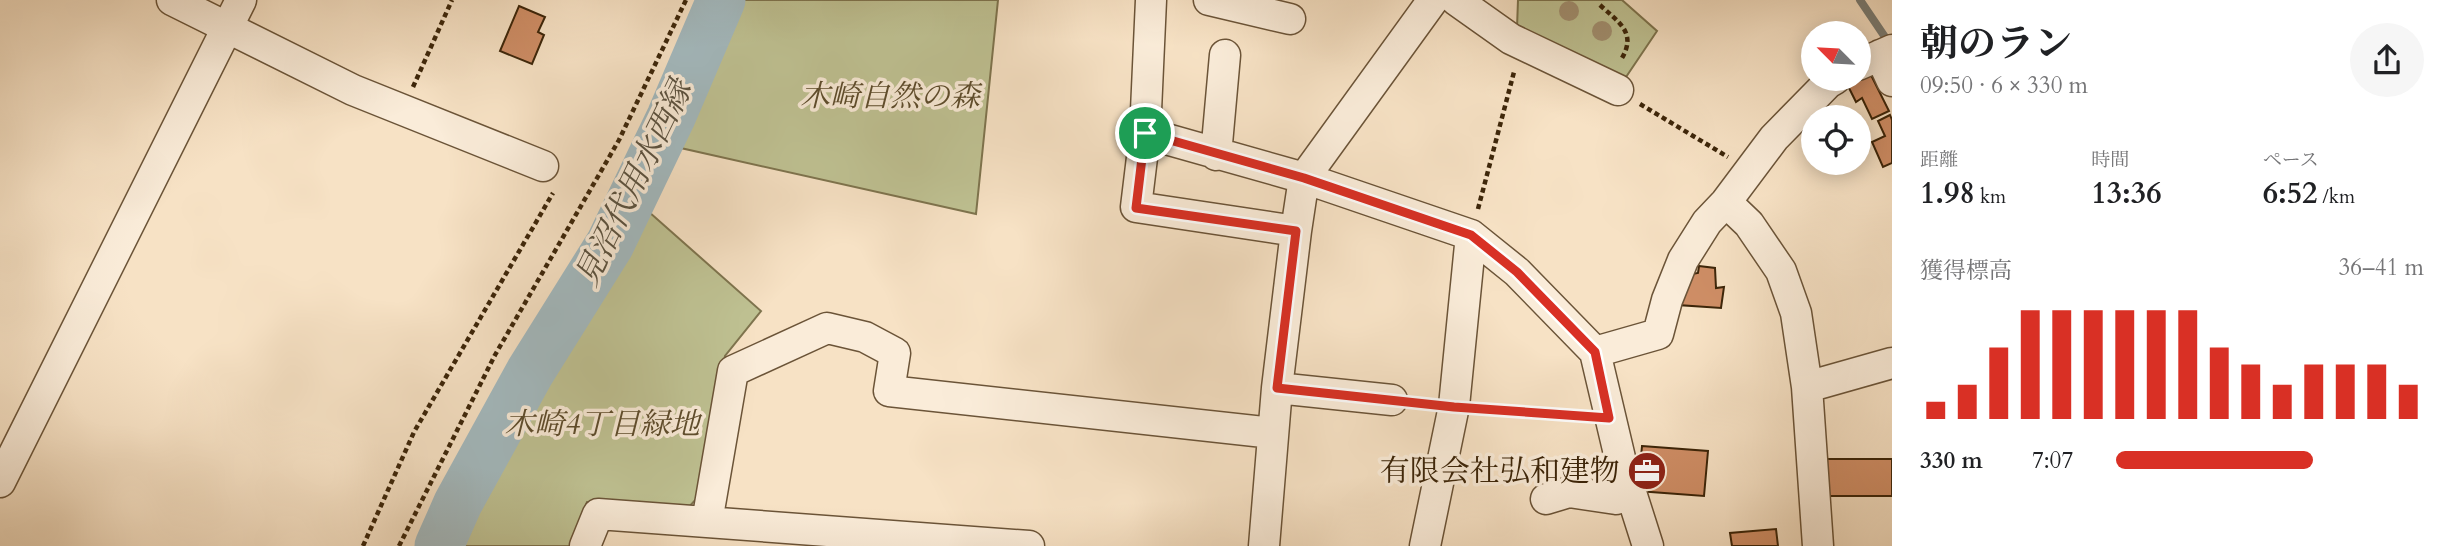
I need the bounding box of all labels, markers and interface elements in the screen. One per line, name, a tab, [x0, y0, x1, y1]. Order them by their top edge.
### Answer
text: 朝のラン	[1920, 18, 2072, 70]
north arrow	[1801, 21, 1871, 91]
map controls	[1801, 21, 1871, 175]
button: share	[2350, 23, 2424, 97]
water label: 見沼代用水西縁	[565, 70, 704, 294]
text: 09:50 · 6 × 330 m	[1920, 70, 2088, 101]
park label: 木崎自然の森	[800, 76, 983, 117]
pin	[1115, 103, 1175, 163]
button: locate	[1801, 105, 1871, 175]
icon: arrive	[1126, 114, 1164, 152]
text: 距離	[1920, 147, 1958, 173]
text: 時間	[2091, 147, 2129, 173]
text: ペース	[2263, 147, 2319, 173]
text: 1.98	[1920, 173, 1975, 214]
text: 13:36	[2091, 173, 2162, 214]
text: 6:52	[2263, 173, 2317, 214]
text: km	[1975, 184, 2006, 210]
text: /km	[2317, 184, 2355, 210]
text: 36–41 m	[2339, 252, 2424, 283]
text: 獲得標高	[1920, 255, 2012, 286]
park label: 木崎4丁目緑地	[504, 404, 703, 445]
text: 330 m	[1920, 445, 1983, 476]
text: 7:07	[2032, 445, 2073, 476]
office icon: 有限会社弘和建物	[1626, 450, 1668, 492]
place label: 有限会社弘和建物	[1380, 451, 1620, 492]

